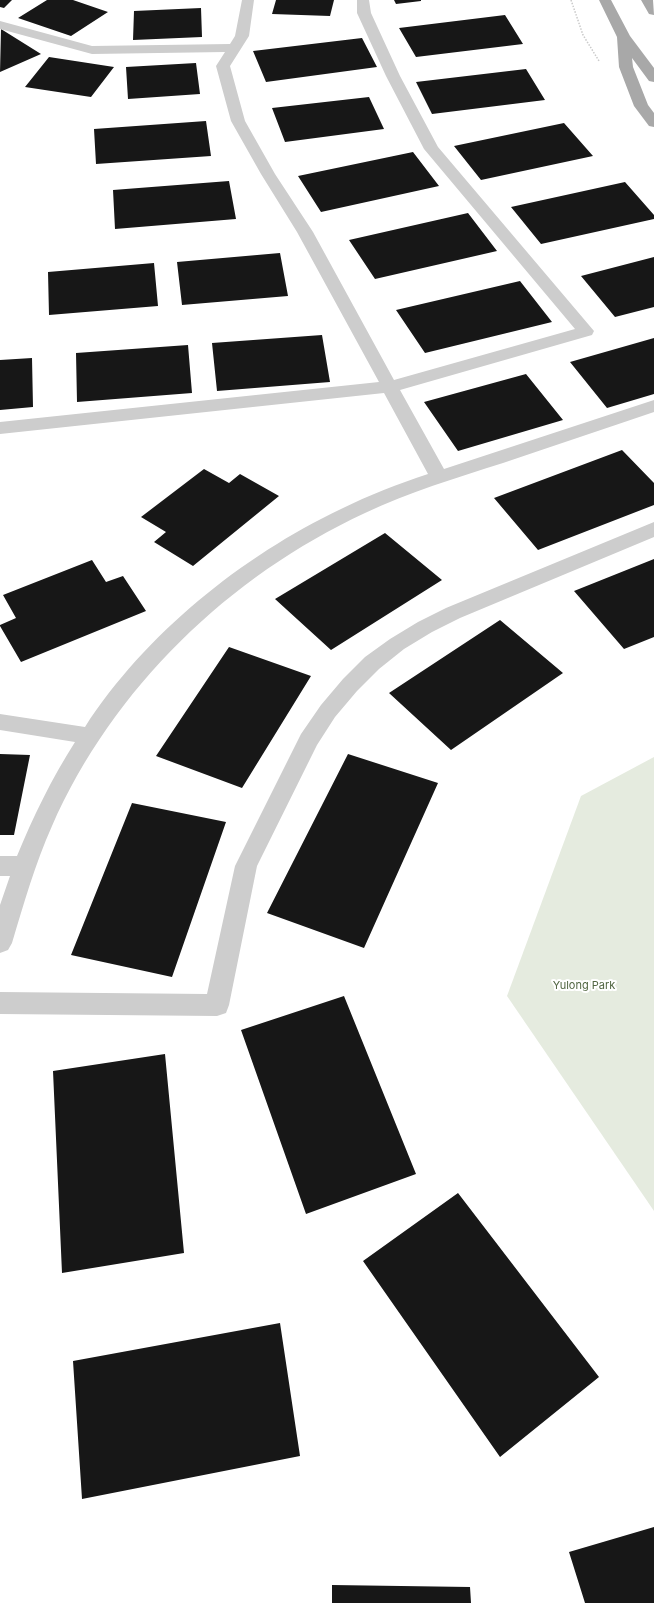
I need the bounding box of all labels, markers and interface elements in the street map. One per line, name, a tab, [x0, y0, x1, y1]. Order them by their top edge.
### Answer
park label: Yulong Park	[553, 979, 615, 993]

